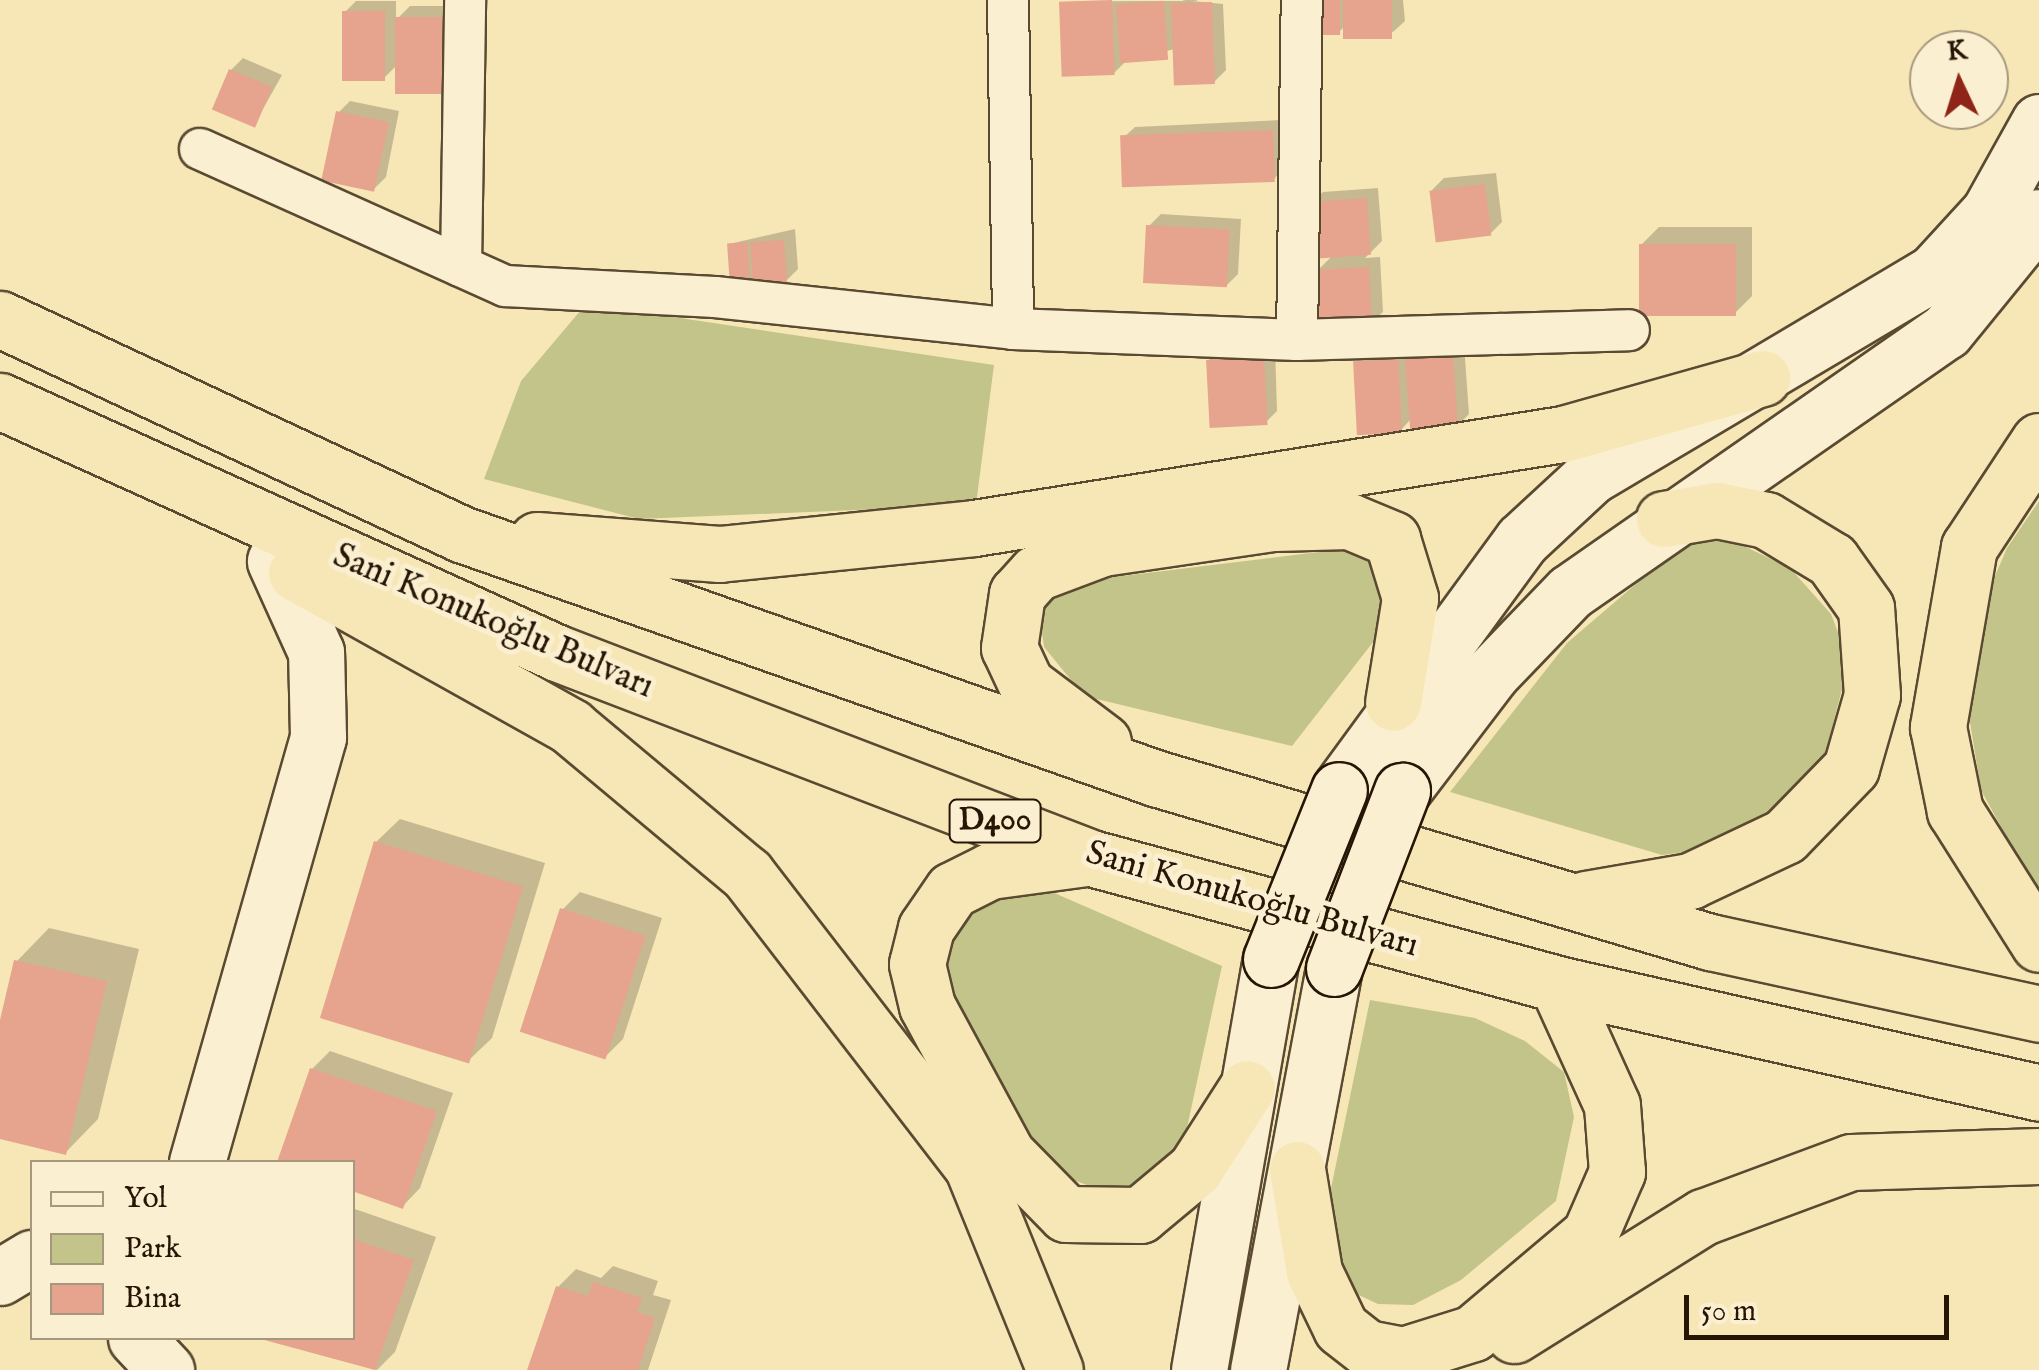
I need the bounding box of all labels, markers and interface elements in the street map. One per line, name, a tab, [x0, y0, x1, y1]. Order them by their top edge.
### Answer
north arrow	[1909, 30, 2009, 130]
text: K	[1946, 33, 1968, 70]
street label: Sani Konukoğlu Bulvarı	[327, 535, 659, 709]
road number: D400	[948, 794, 1042, 848]
street label: Sani Konukoğlu Bulvarı	[1081, 832, 1423, 968]
legend	[30, 1160, 355, 1340]
text: Yol	[124, 1180, 167, 1218]
text: Park	[124, 1230, 181, 1268]
scale bar	[1689, 1275, 1954, 1337]
text: Bina	[124, 1280, 181, 1318]
text: 50 m	[1701, 1293, 1756, 1331]

